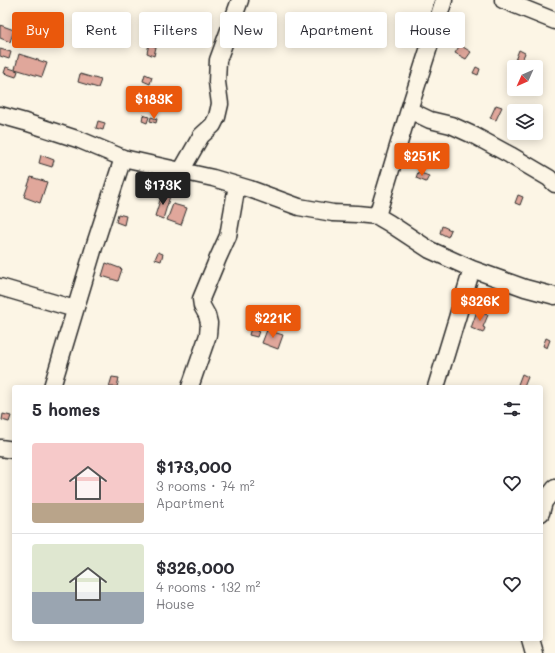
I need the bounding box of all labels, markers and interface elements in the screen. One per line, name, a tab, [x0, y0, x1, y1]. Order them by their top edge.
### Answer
chip: Buy	[12, 12, 64, 48]
chip: Rent	[72, 12, 131, 48]
chip: Filters	[139, 12, 212, 48]
chip: New	[220, 12, 277, 48]
chip: Apartment	[285, 12, 387, 48]
chip: House	[395, 12, 465, 48]
north arrow	[507, 60, 543, 96]
map controls	[507, 60, 543, 140]
pin: $183K	[126, 86, 182, 120]
text: $183K	[135, 90, 173, 107]
button: layers	[507, 104, 543, 140]
pin: $251K	[394, 143, 450, 177]
text: $251K	[403, 147, 441, 164]
pin: $173K	[135, 172, 191, 206]
text: $173K	[144, 176, 182, 193]
pin: $326K	[452, 288, 508, 322]
text: $326K	[460, 292, 500, 309]
pin: $221K	[245, 305, 301, 339]
text: $221K	[255, 309, 291, 326]
text: 5 homes	[32, 398, 100, 420]
icon: filters	[501, 398, 523, 420]
text: $173,000	[156, 455, 232, 477]
icon: home	[64, 459, 112, 507]
icon: heart	[501, 472, 523, 494]
text: 3 rooms · 74 m²	[156, 477, 255, 494]
text: Apartment	[156, 494, 225, 511]
text: $326,000	[156, 556, 235, 578]
icon: home	[64, 560, 112, 608]
icon: heart	[501, 573, 523, 595]
text: 4 rooms · 132 m²	[156, 578, 261, 595]
text: House	[156, 595, 194, 612]

